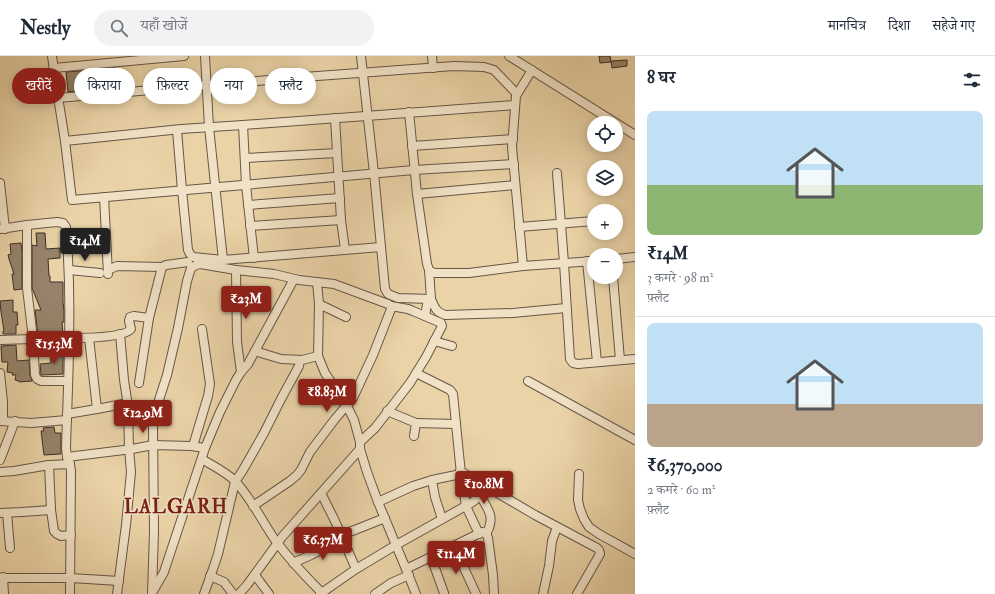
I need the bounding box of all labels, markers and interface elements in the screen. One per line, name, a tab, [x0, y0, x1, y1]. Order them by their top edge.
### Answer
search box	[94, 10, 374, 46]
text: Nestly	[20, 16, 70, 40]
text: यहाँ खोजें	[140, 16, 187, 35]
icon: search	[108, 17, 130, 39]
text: मानचित्र	[828, 17, 866, 34]
text: दिशा	[888, 17, 910, 34]
text: सहेजे गए	[932, 17, 975, 34]
text: 8 घर	[647, 67, 675, 88]
chip: खरीदें	[12, 68, 66, 104]
chip: किराया	[74, 68, 135, 104]
chip: फ़िल्टर	[143, 68, 202, 104]
chip: नया	[210, 68, 257, 104]
chip: फ़्लैट	[265, 68, 316, 104]
icon: filters	[961, 69, 983, 91]
map controls	[587, 116, 623, 284]
button: locate	[587, 116, 623, 152]
icon: home	[779, 137, 851, 209]
button: layers	[587, 160, 623, 196]
button: +	[587, 204, 623, 240]
pin: ₹14M	[61, 228, 109, 262]
text: ₹14M	[69, 233, 101, 249]
text: ₹14M	[647, 243, 688, 264]
button: −	[587, 248, 623, 284]
text: 3 कमरे · 98 m²	[647, 270, 713, 286]
pin: ₹23M	[222, 286, 270, 320]
text: फ़्लैट	[647, 290, 669, 306]
text: ₹23M	[230, 291, 262, 307]
pin: ₹15.3M	[21, 331, 87, 365]
text: ₹15.3M	[35, 336, 73, 352]
icon: home	[779, 349, 851, 421]
pin: ₹8.83M	[294, 379, 360, 413]
text: ₹8.83M	[307, 384, 347, 400]
pin: ₹12.9M	[110, 400, 176, 434]
text: ₹12.9M	[123, 405, 163, 421]
text: ₹6,370,000	[647, 455, 722, 476]
pin: ₹10.8M	[451, 471, 517, 505]
text: ₹10.8M	[464, 476, 504, 492]
text: 2 कमरे · 60 m²	[647, 482, 715, 498]
district label: LALGARH	[124, 495, 228, 519]
text: फ़्लैट	[647, 502, 669, 518]
pin: ₹6.37M	[290, 527, 356, 561]
text: ₹6.37M	[303, 532, 343, 548]
pin: ₹11.4M	[423, 541, 489, 575]
text: ₹11.4M	[437, 546, 475, 562]

